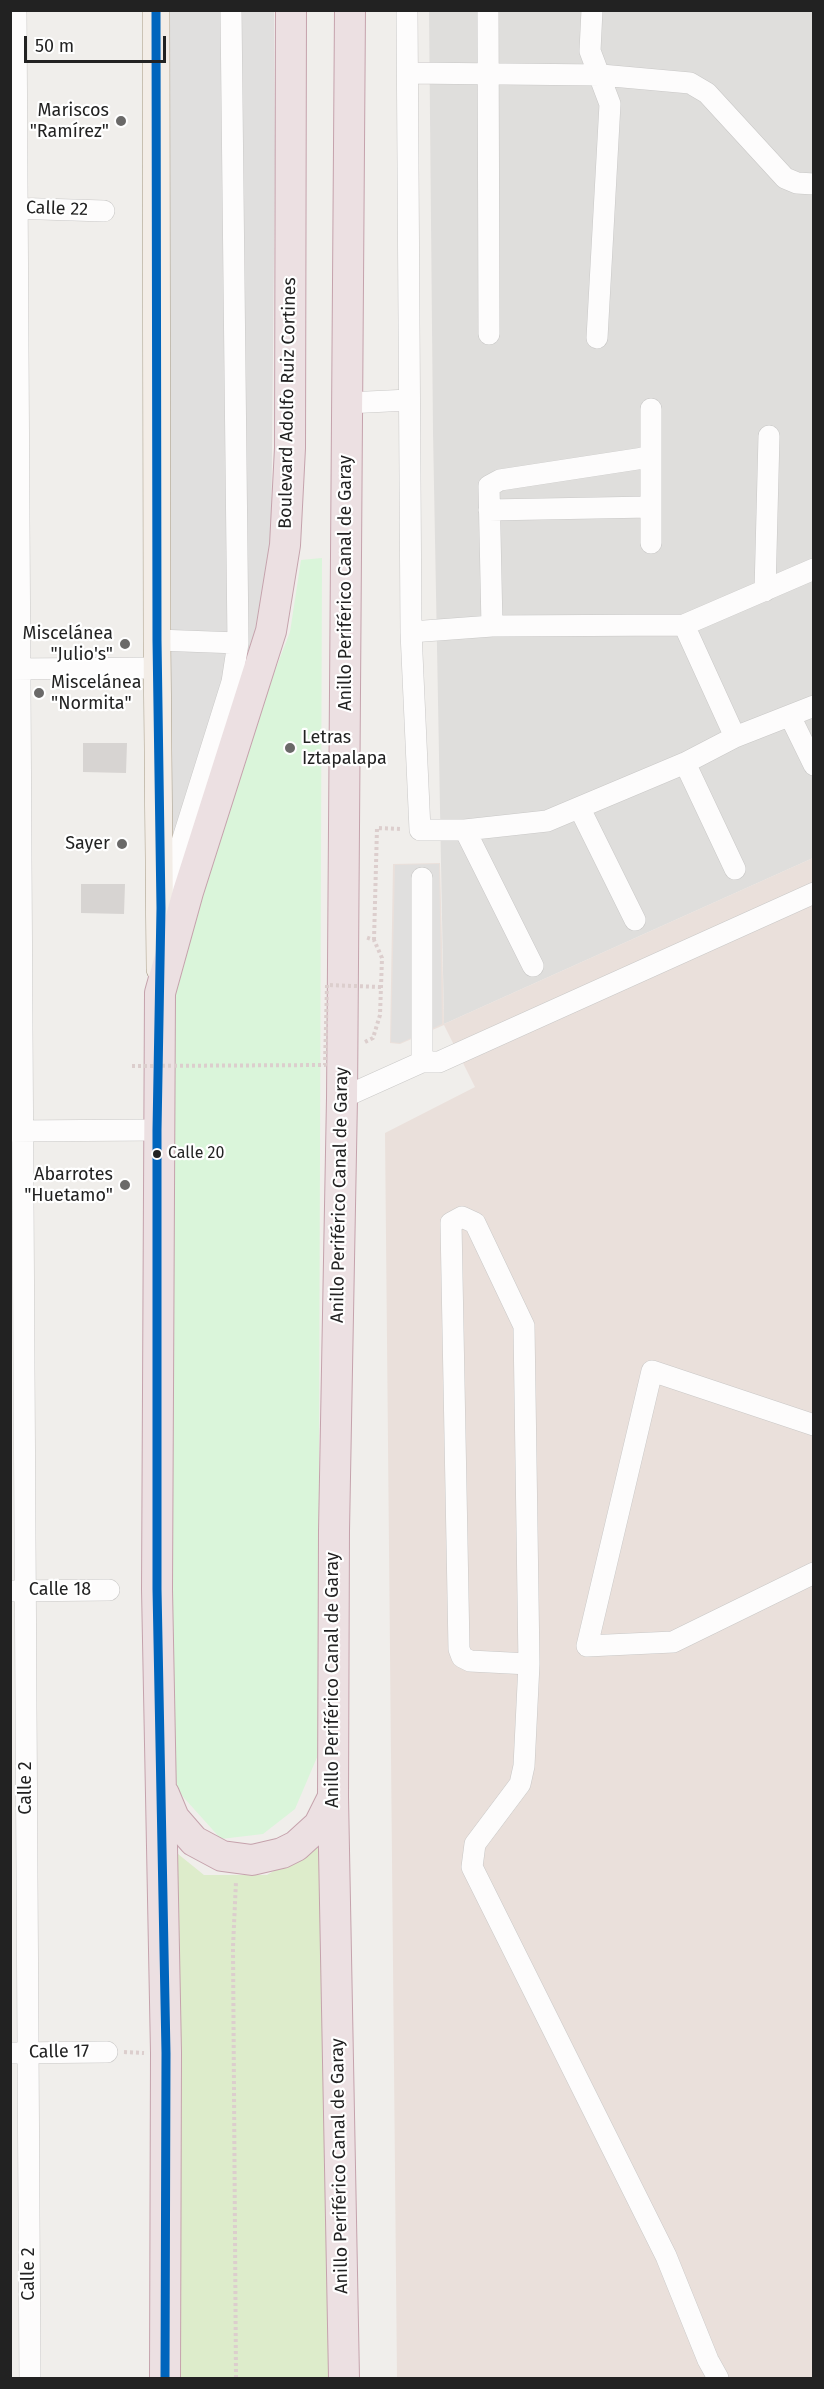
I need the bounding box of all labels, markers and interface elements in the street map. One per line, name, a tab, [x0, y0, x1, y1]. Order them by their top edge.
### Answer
scale bar	[27, 24, 170, 62]
text: 50 m	[35, 35, 74, 57]
place label: Mariscos "Ramírez"	[30, 100, 109, 142]
marker: Mariscos "Ramírez"	[114, 114, 128, 128]
street label: Calle 22	[25, 197, 89, 221]
street label: Boulevard Adolfo Ruiz Cortines	[275, 277, 301, 529]
street label: Anillo Periférico Canal de Garay	[335, 455, 357, 711]
place label: Miscelánea "Julio's"	[23, 623, 113, 666]
marker: Miscelánea "Julio's"	[118, 637, 132, 651]
place label: Miscelánea "Normita"	[51, 672, 141, 714]
marker: Miscelánea "Normita"	[32, 686, 46, 700]
place label: Letras Iztapalapa	[302, 727, 387, 770]
marker: Letras Iztapalapa	[283, 741, 297, 755]
place label: Sayer	[65, 833, 110, 855]
marker: Sayer	[115, 837, 129, 851]
street label: Anillo Periférico Canal de Garay	[327, 1067, 353, 1323]
place label: Calle 20	[168, 1144, 224, 1164]
marker: Calle 20	[151, 1148, 163, 1160]
place label: Abarrotes "Huetamo"	[24, 1164, 113, 1206]
marker: Abarrotes "Huetamo"	[118, 1178, 132, 1192]
street label: Anillo Periférico Canal de Garay	[322, 1552, 344, 1808]
street label: Calle 18	[29, 1579, 91, 1601]
street label: Calle 2	[15, 1761, 37, 1815]
street label: Anillo Periférico Canal de Garay	[327, 2038, 353, 2294]
street label: Calle 17	[29, 2041, 89, 2063]
street label: Calle 2	[18, 2247, 40, 2301]

